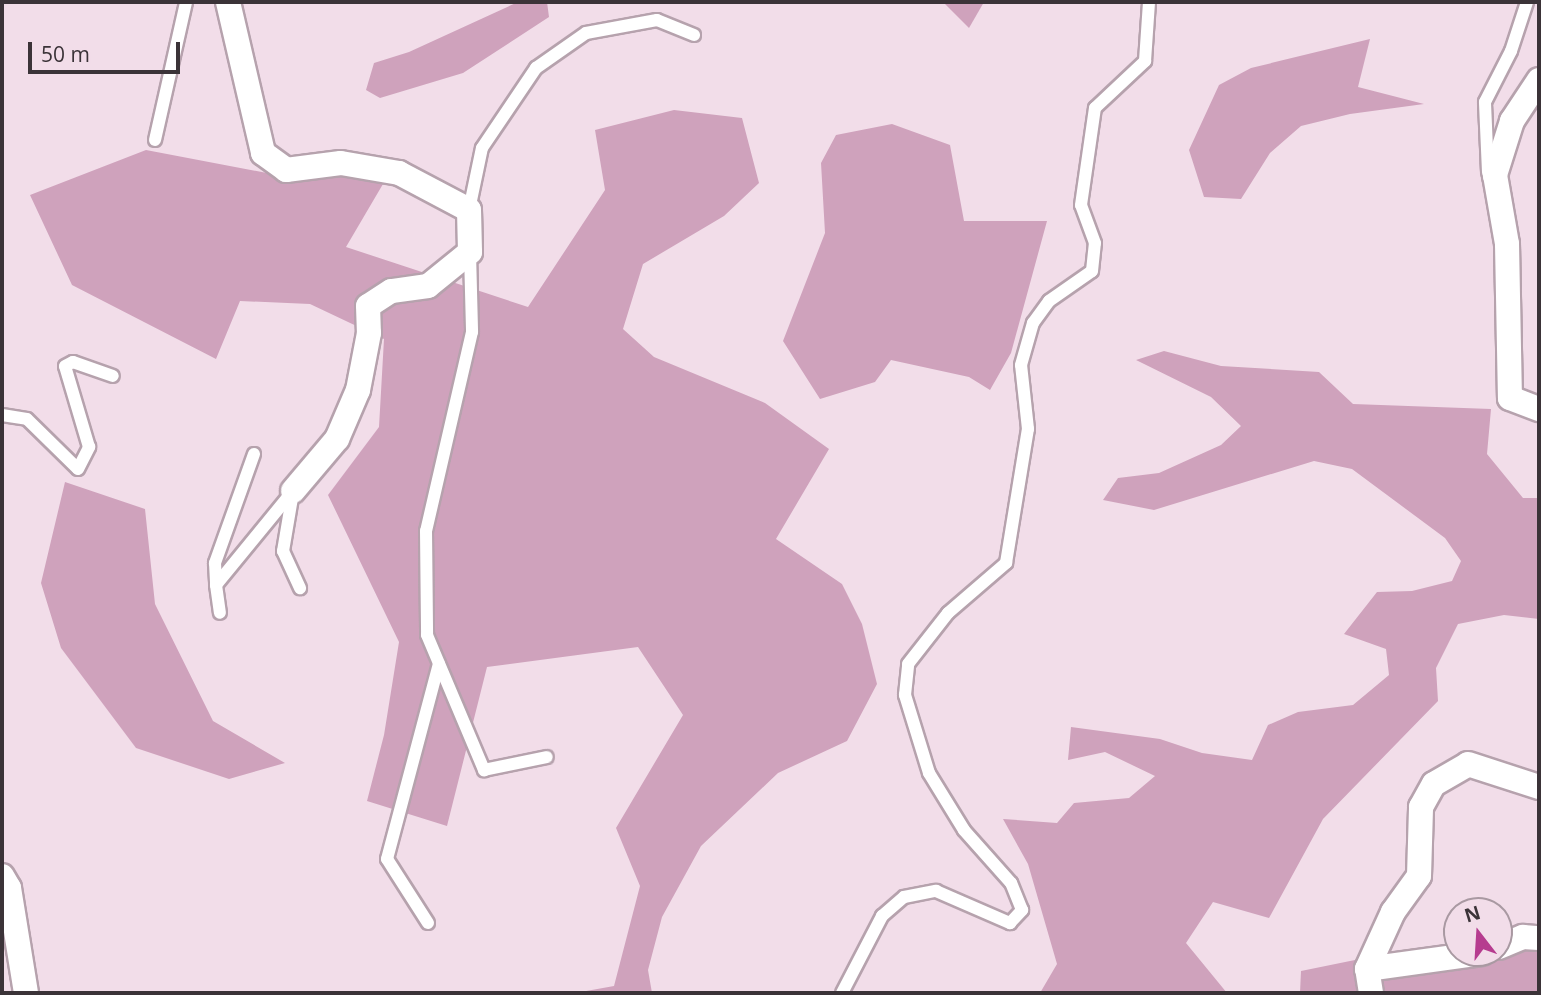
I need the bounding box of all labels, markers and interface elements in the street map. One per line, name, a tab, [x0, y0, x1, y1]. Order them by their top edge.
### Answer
scale bar	[32, 28, 184, 72]
text: 50 m	[41, 40, 90, 68]
north arrow	[1443, 897, 1513, 967]
text: N	[1461, 899, 1484, 929]

